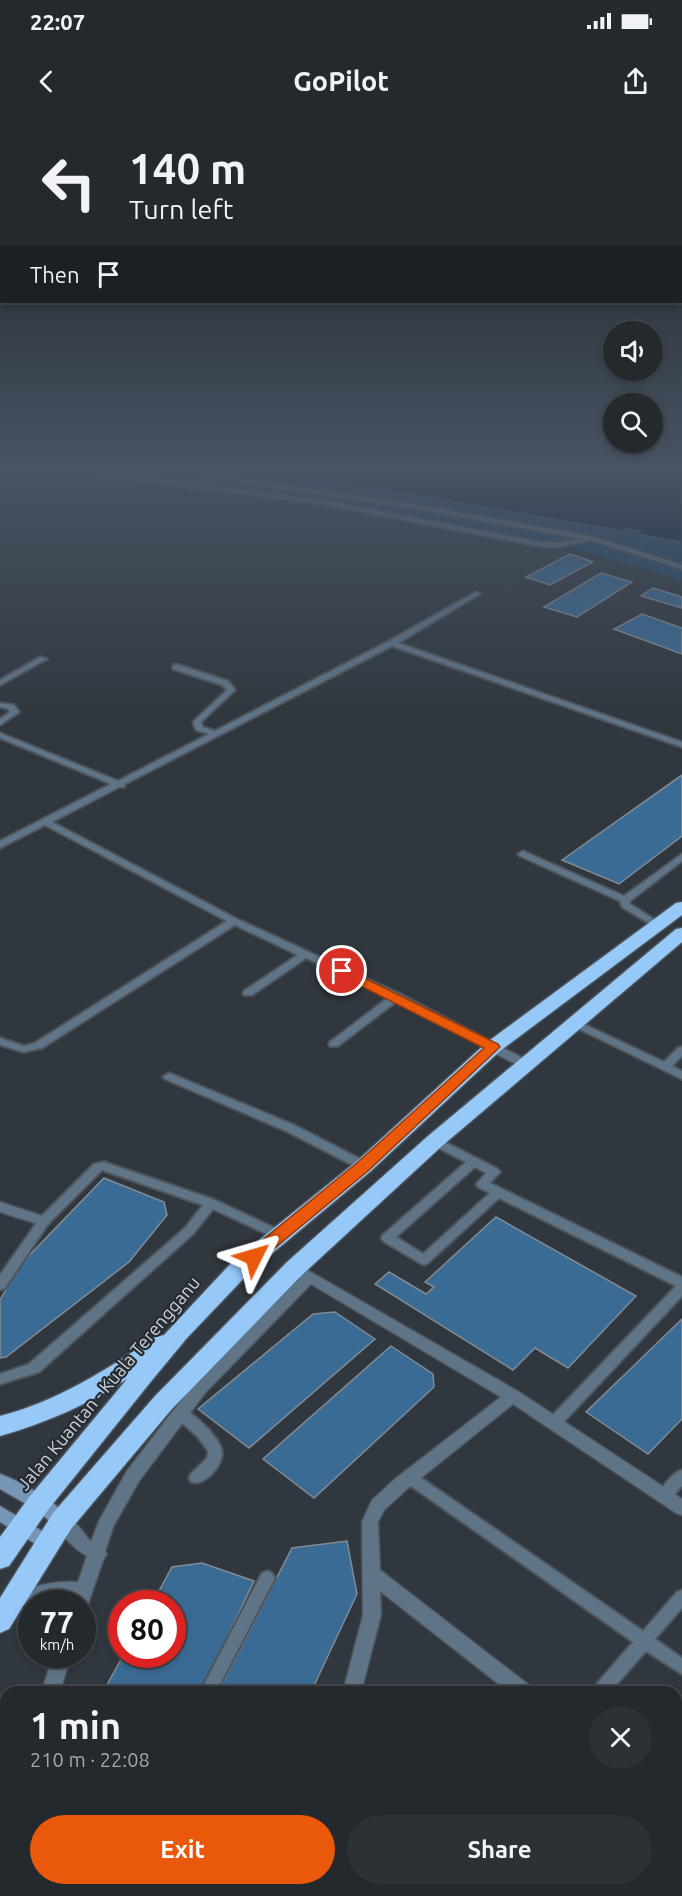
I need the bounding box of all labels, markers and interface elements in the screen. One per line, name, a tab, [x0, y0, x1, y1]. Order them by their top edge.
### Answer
text: 22:07	[30, 9, 85, 34]
icon: back	[30, 65, 63, 98]
icon: share	[619, 65, 652, 98]
text: GoPilot	[293, 66, 389, 96]
icon: left	[30, 144, 108, 222]
text: 140 m	[129, 145, 246, 192]
text: Turn left	[129, 194, 233, 224]
icon: arrive	[92, 258, 125, 291]
text: Then	[30, 262, 80, 287]
map controls	[603, 321, 663, 453]
button: sound	[603, 321, 663, 381]
button: search	[603, 393, 663, 453]
pin	[316, 945, 367, 996]
icon: arrive	[325, 954, 358, 987]
position arrow	[222, 1225, 286, 1289]
street label: Jalan Kuantan - Kuala Terengganu	[13, 1272, 203, 1494]
speed limit sign: 80	[108, 1590, 186, 1668]
text: 77	[40, 1605, 74, 1639]
text: km/h	[40, 1636, 74, 1653]
text: 1 min	[30, 1705, 121, 1746]
button: close	[589, 1706, 652, 1769]
text: 210 m · 22:08	[30, 1748, 150, 1771]
button: Exit	[30, 1815, 335, 1884]
button: Share	[347, 1815, 652, 1884]

